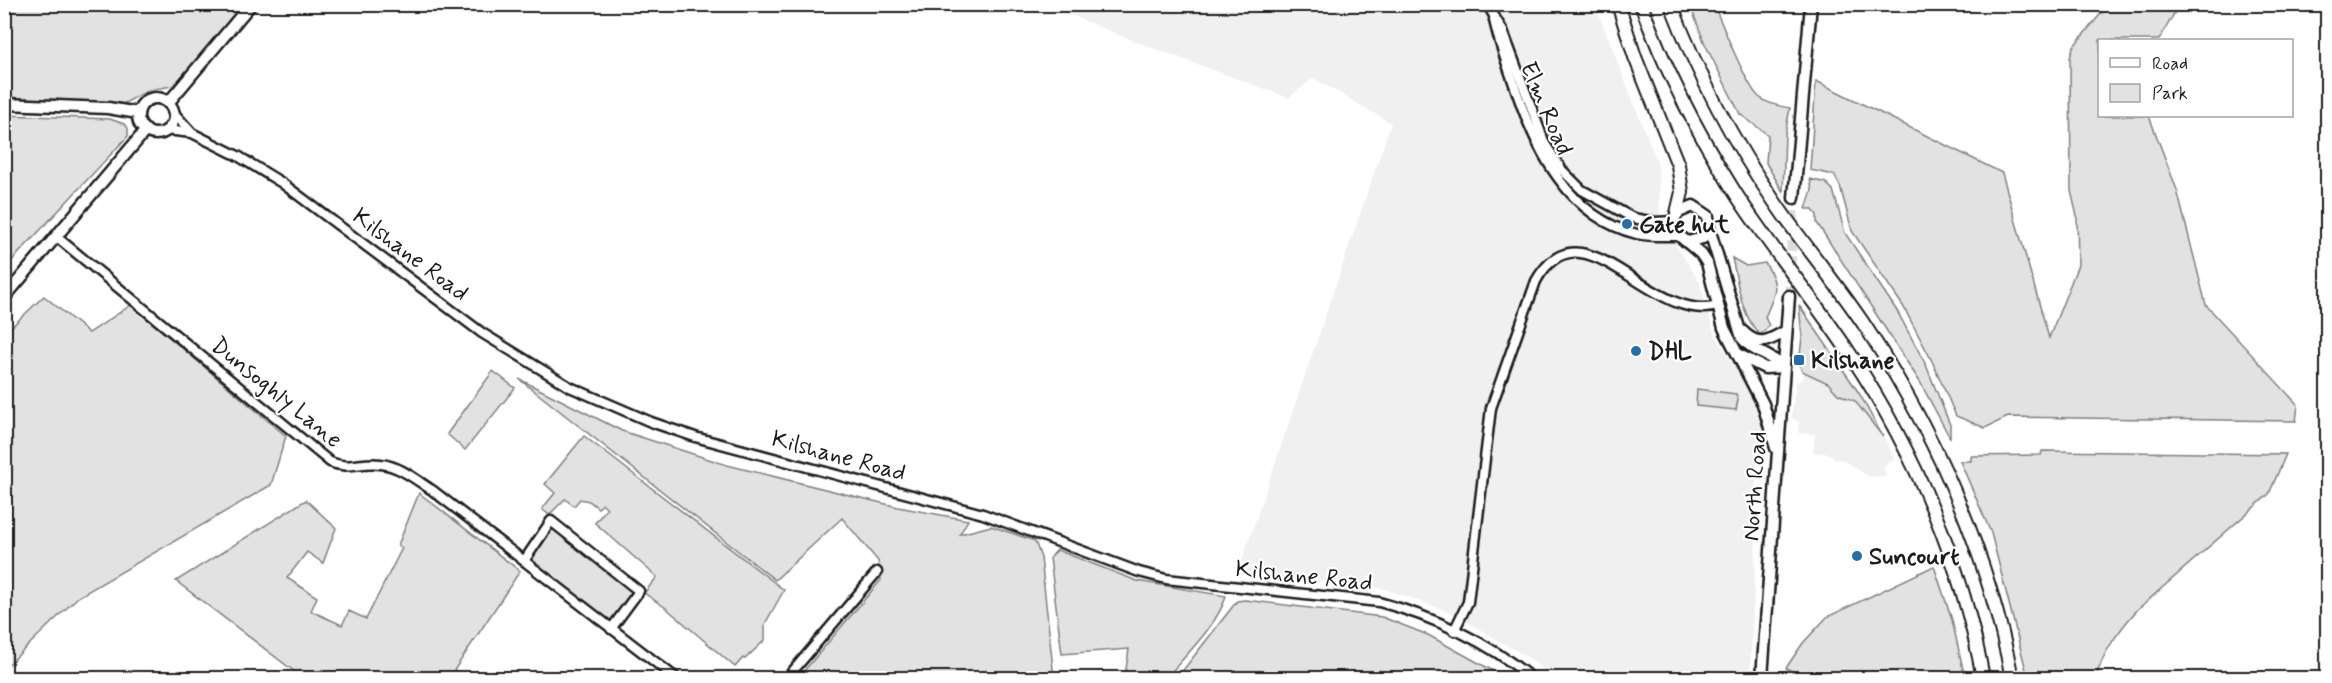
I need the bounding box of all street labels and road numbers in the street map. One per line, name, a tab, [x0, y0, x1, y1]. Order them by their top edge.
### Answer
street label: Elm Road	[1512, 57, 1579, 160]
street label: Kilshane Road	[346, 201, 474, 309]
street label: Dunsoghly Lane	[204, 331, 348, 456]
street label: Kilshane Road	[768, 424, 909, 489]
street label: North Road	[1736, 430, 1775, 542]
street label: Kilshane Road	[1234, 554, 1374, 599]

